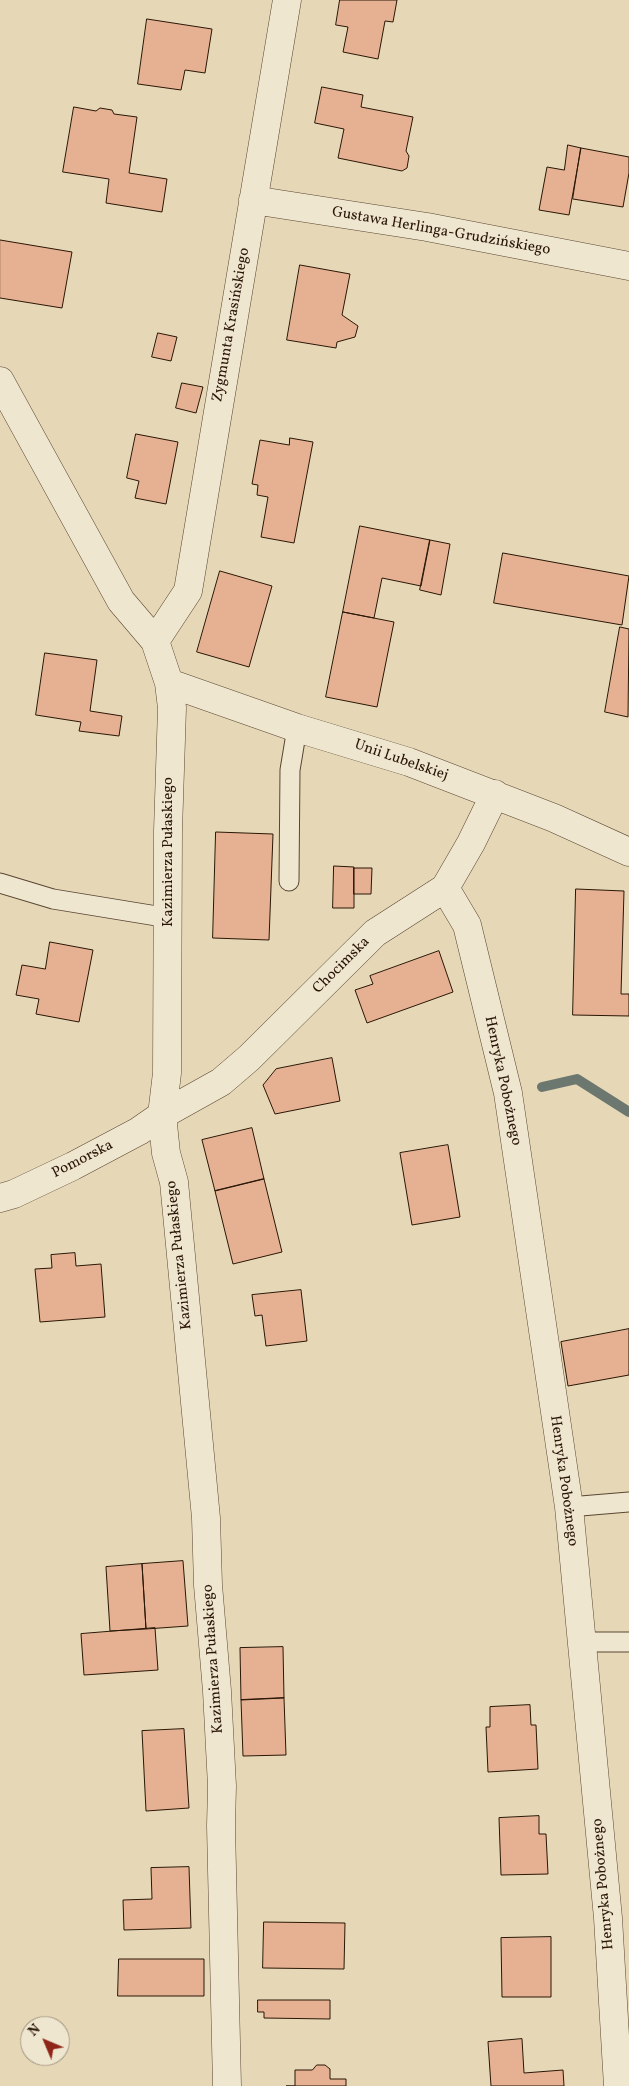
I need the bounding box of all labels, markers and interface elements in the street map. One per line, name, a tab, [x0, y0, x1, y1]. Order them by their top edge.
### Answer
street label: Gustawa Herlinga-Grudzińskiego	[330, 204, 552, 260]
street label: Zygmunta Krasińskiego	[210, 246, 254, 404]
street label: Unii Lubelskiej	[352, 736, 450, 786]
street label: Kazimierza Pułaskiego	[160, 777, 178, 927]
street label: Chocimska	[310, 934, 374, 998]
street label: Henryka Pobożnego	[479, 1015, 525, 1147]
street label: Pomorska	[50, 1137, 116, 1183]
street label: Kazimierza Pułaskiego	[163, 1180, 197, 1330]
street label: Henryka Pobożnego	[545, 1414, 581, 1548]
street label: Kazimierza Pułaskiego	[200, 1584, 228, 1734]
street label: Henryka Pobożnego	[589, 1817, 619, 1951]
north arrow	[20, 2016, 70, 2066]
text: N	[24, 2020, 45, 2041]

